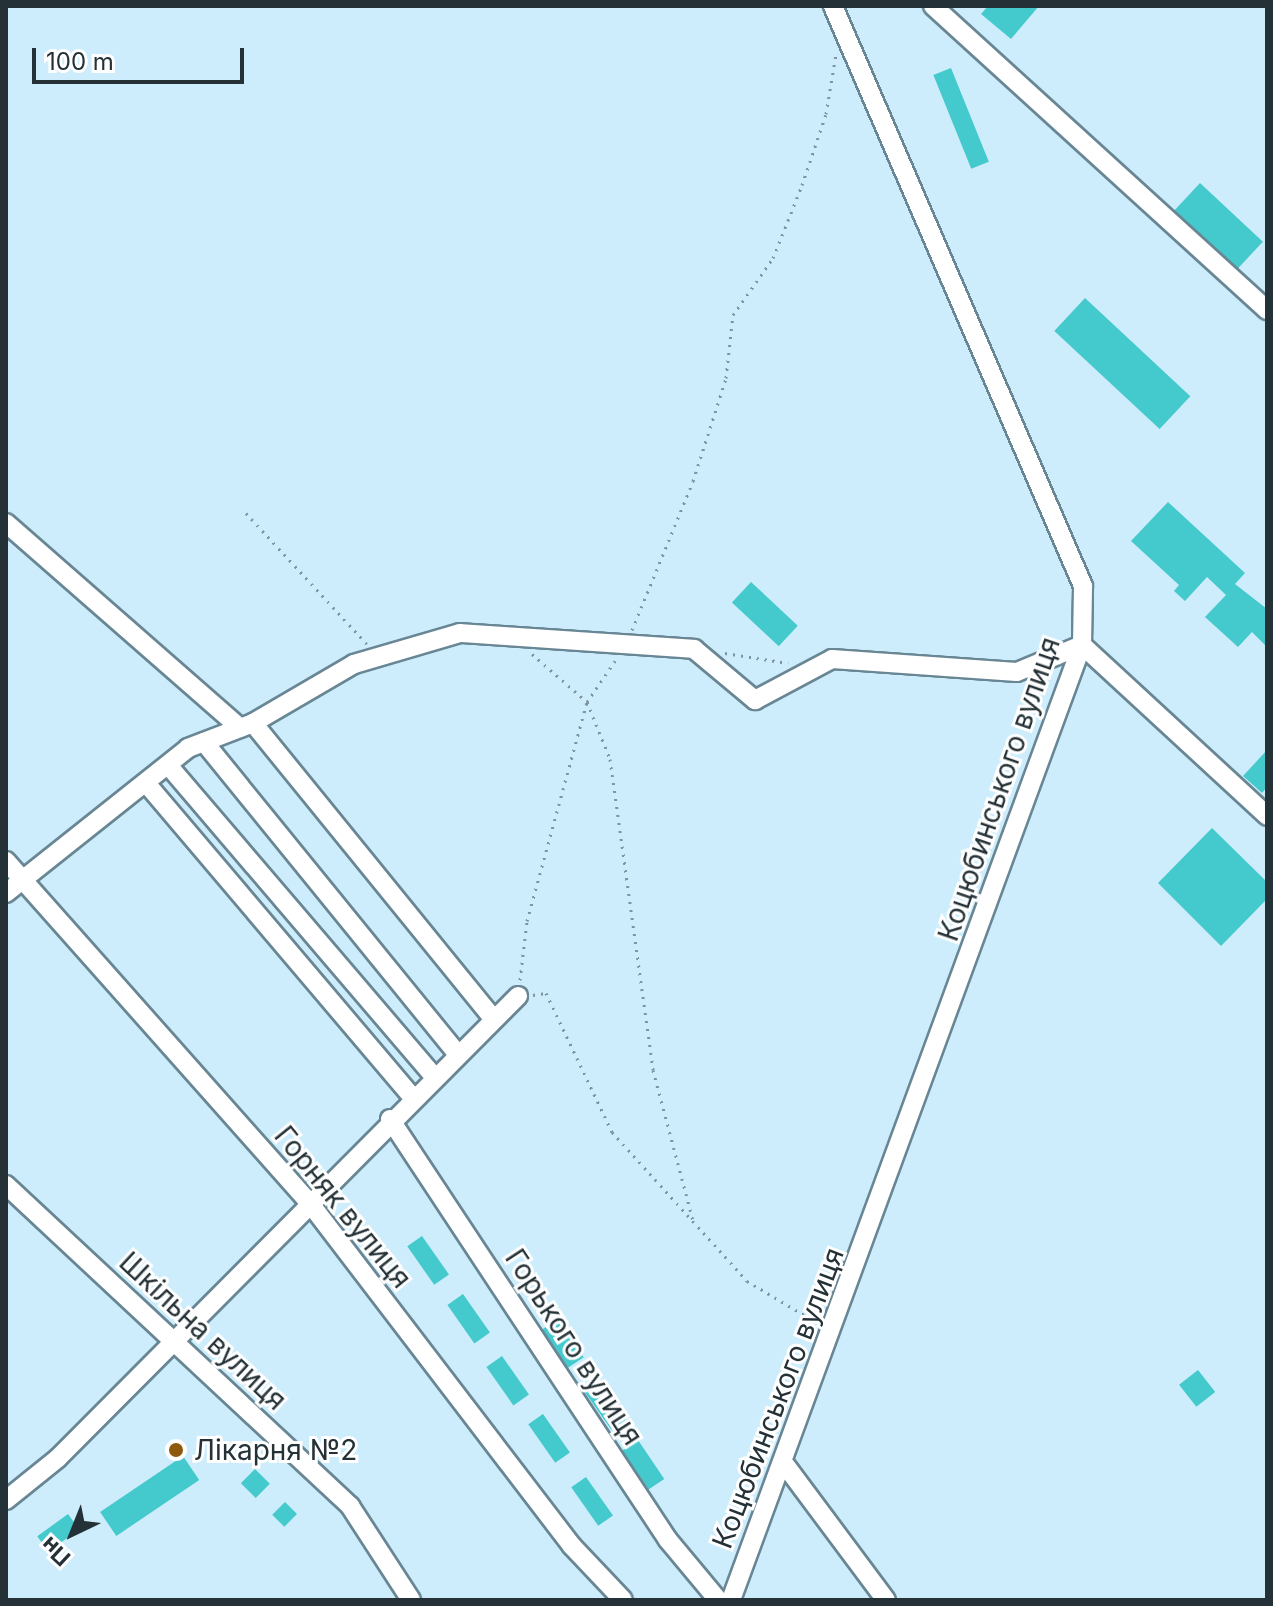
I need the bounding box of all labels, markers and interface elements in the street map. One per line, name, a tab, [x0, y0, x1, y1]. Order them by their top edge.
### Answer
scale bar	[36, 32, 248, 82]
text: 100 m	[46, 47, 114, 76]
street label: Коцюбинського вулиця	[931, 633, 1067, 945]
street label: Горняк вулиця	[268, 1119, 418, 1295]
street label: Горького вулиця	[498, 1243, 650, 1451]
street label: Коцюбинського вулиця	[705, 1243, 851, 1553]
street label: Шкільна вулиця	[113, 1245, 293, 1417]
place label: Лікарня №2	[194, 1433, 357, 1467]
marker: Лікарня №2	[165, 1439, 187, 1461]
north arrow	[32, 1494, 112, 1574]
text: Пн	[36, 1532, 76, 1571]

